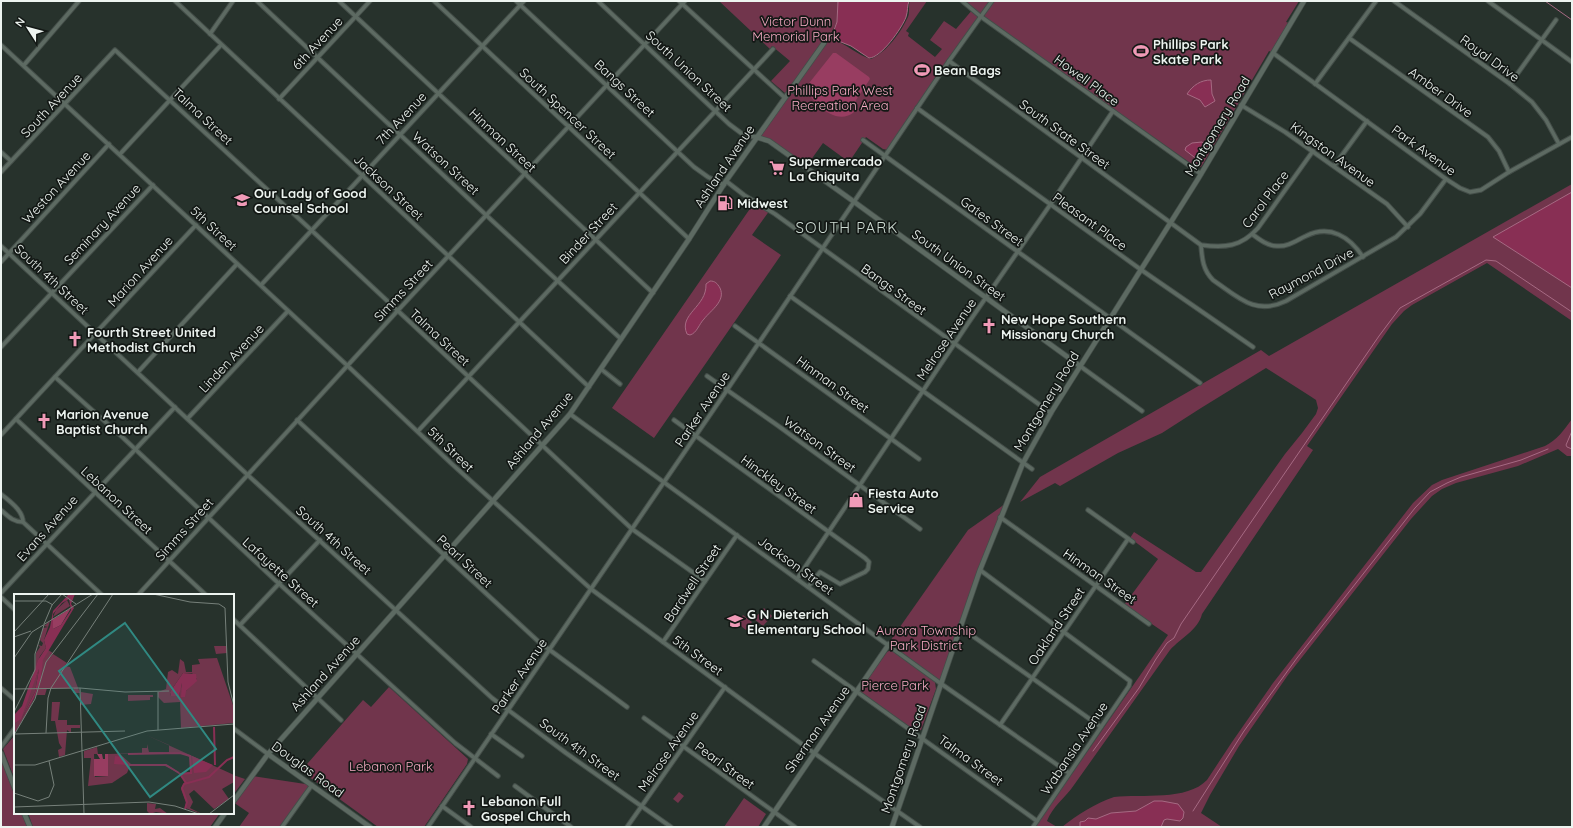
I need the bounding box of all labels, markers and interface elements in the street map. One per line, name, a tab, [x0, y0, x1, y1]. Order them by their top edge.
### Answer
north arrow	[8, 8, 48, 48]
street label: 6th Avenue	[288, 13, 346, 73]
park label: Victor Dunn Memorial Park	[752, 13, 840, 44]
text: N	[12, 15, 28, 30]
street label: South Union Street	[643, 27, 735, 115]
street label: Royal Drive	[1457, 31, 1523, 85]
place label: Phillips Park Skate Park	[1153, 36, 1229, 67]
sports icon: Phillips Park Skate Park	[1132, 42, 1150, 60]
street label: Howell Place	[1051, 51, 1123, 109]
street label: Bangs Street	[591, 56, 659, 120]
sports icon: Bean Bags	[913, 61, 931, 79]
place label: Bean Bags	[934, 62, 1001, 78]
street label: Amber Drive	[1406, 63, 1476, 121]
street label: South Spencer Street	[516, 64, 620, 162]
street label: South Avenue	[17, 69, 85, 141]
street label: Montgomery Road	[1181, 73, 1253, 179]
park label: Phillips Park West Recreation Area	[787, 82, 893, 113]
street label: Talma Street	[170, 84, 236, 148]
street label: 7th Avenue	[372, 88, 430, 148]
street label: South State Street	[1017, 96, 1113, 172]
street label: Hinman Street	[466, 105, 540, 175]
street label: Kingston Avenue	[1287, 118, 1379, 190]
street label: Park Avenue	[1389, 121, 1459, 179]
street label: Ashland Avenue	[690, 122, 758, 210]
street label: Watson Street	[409, 128, 483, 198]
street label: Weston Avenue	[18, 147, 94, 227]
street label: Jackson Street	[351, 151, 427, 223]
place label: Supermercado La Chiquita	[789, 153, 882, 184]
supermarket icon: Supermercado La Chiquita	[768, 159, 786, 177]
street label: Carol Place	[1238, 167, 1292, 231]
street label: Seminary Avenue	[60, 180, 144, 268]
place label: Our Lady of Good Counsel School	[254, 185, 367, 216]
street label: Pleasant Place	[1050, 189, 1130, 253]
school or university icon: Our Lady of Good Counsel School	[233, 191, 251, 209]
street label: Gates Street	[957, 193, 1027, 249]
fuel station icon: Midwest	[716, 194, 734, 212]
place label: Midwest	[737, 195, 788, 211]
street label: Binder Street	[556, 199, 620, 267]
street label: 5th Street	[187, 202, 241, 254]
district label: SOUTH PARK	[796, 218, 898, 237]
street label: South Union Street	[909, 226, 1009, 304]
street label: Marion Avenue	[104, 232, 176, 310]
street label: South 4th Street	[12, 241, 92, 317]
street label: Raymond Drive	[1266, 244, 1356, 302]
street label: Simms Street	[370, 256, 436, 324]
street label: Bangs Street	[858, 260, 930, 318]
street label: Melrose Avenue	[913, 295, 979, 383]
street label: Talma Street	[407, 305, 473, 369]
place label: New Hope Southern Missionary Church	[1001, 311, 1126, 342]
church icon: New Hope Southern Missionary Church	[980, 317, 998, 335]
street label: Linden Avenue	[195, 320, 267, 396]
place label: Fourth Street United Methodist Church	[87, 324, 216, 355]
church icon: Fourth Street United Methodist Church	[66, 330, 84, 348]
street label: Montgomery Road	[1010, 348, 1082, 454]
street label: Hinman Street	[794, 352, 872, 416]
street label: Parker Avenue	[671, 368, 733, 450]
street label: Ashland Avenue	[502, 388, 576, 472]
place label: Marion Avenue Baptist Church	[56, 406, 149, 437]
church icon: Marion Avenue Baptist Church	[35, 412, 53, 430]
street label: Watson Street	[781, 412, 859, 476]
street label: 5th Street	[425, 423, 477, 475]
street label: Hinckley Street	[738, 451, 820, 517]
street label: Lebanon Street	[78, 463, 156, 537]
place label: Fiesta Auto Service	[868, 485, 939, 516]
shop icon: Fiesta Auto Service	[847, 491, 865, 509]
street label: Evans Avenue	[13, 492, 81, 564]
street label: Simms Street	[152, 494, 216, 564]
street label: South 4th Street	[293, 502, 375, 578]
street label: Pearl Street	[434, 531, 496, 591]
street label: Jackson Street	[755, 532, 837, 598]
street label: Lafayette Street	[240, 534, 322, 610]
street label: Bardwell Street	[660, 541, 724, 625]
street label: Hinman Street	[1060, 545, 1140, 607]
street label: Oakland Street	[1024, 584, 1088, 668]
inset map	[14, 594, 234, 814]
place label: G N Dieterich Elementary School	[747, 606, 865, 637]
school or university icon: G N Dieterich Elementary School	[726, 612, 744, 630]
park label: Aurora Township Park District	[876, 622, 976, 653]
street label: 5th Street	[670, 631, 726, 679]
street label: Ashland Avenue	[287, 632, 363, 714]
street label: Parker Avenue	[488, 635, 550, 717]
park label: Pierce Park	[861, 677, 929, 693]
street label: Sherman Avenue	[781, 683, 853, 775]
street label: Wabansia Avenue	[1037, 699, 1111, 797]
street label: Montgomery Road	[877, 703, 929, 815]
street label: Melrose Avenue	[634, 707, 702, 795]
street label: South 4th Street	[537, 714, 623, 784]
street label: Talma Street	[935, 731, 1007, 789]
street label: Douglas Road	[269, 737, 347, 801]
street label: Pearl Street	[692, 738, 758, 792]
park label: Lebanon Park	[349, 758, 433, 774]
place label: Lebanon Full Gospel Church	[481, 793, 571, 824]
church icon: Lebanon Full Gospel Church	[460, 799, 478, 817]

